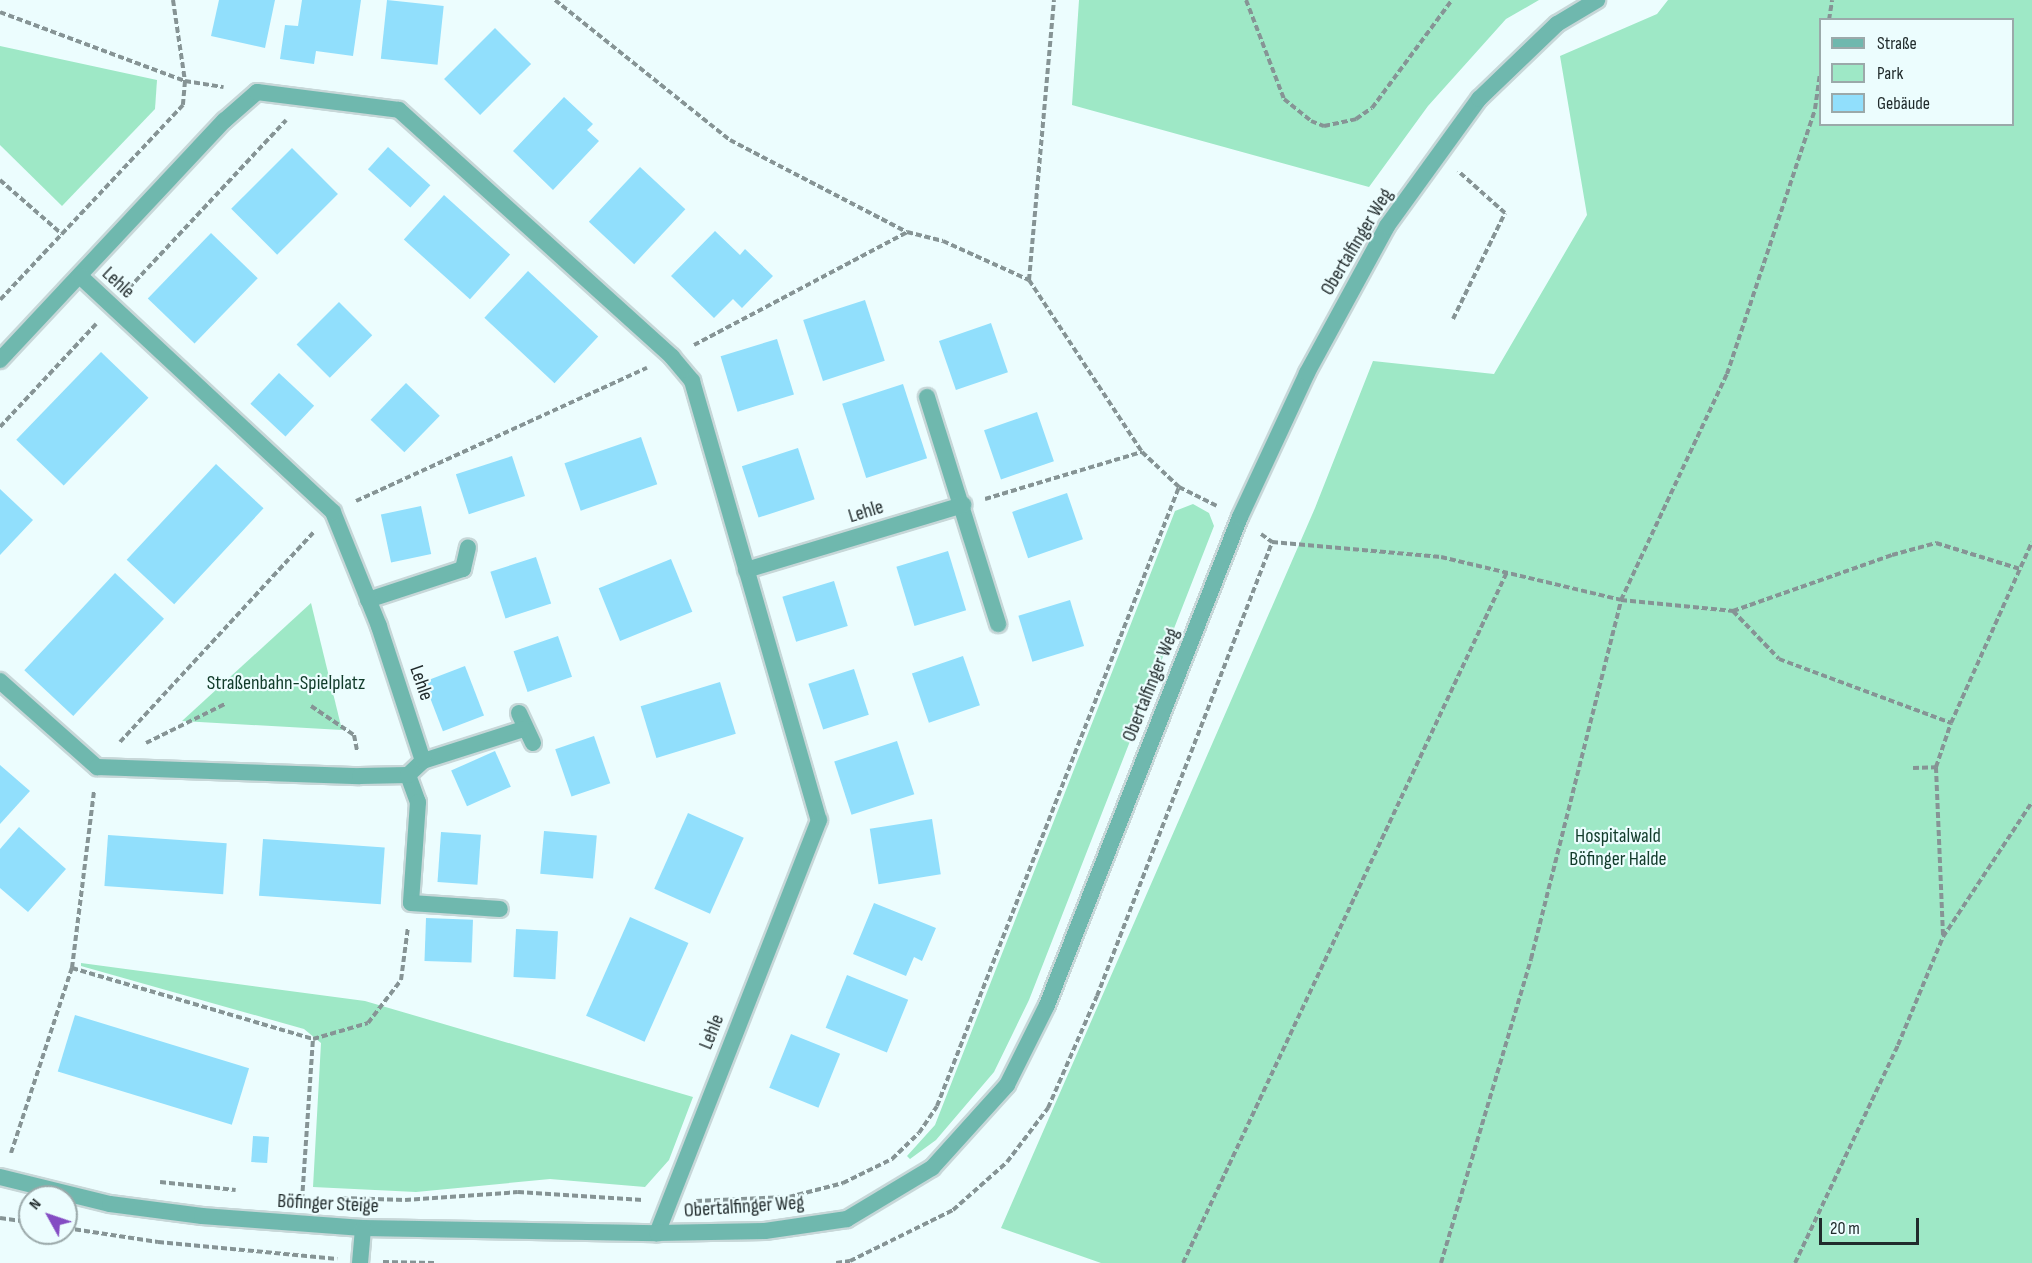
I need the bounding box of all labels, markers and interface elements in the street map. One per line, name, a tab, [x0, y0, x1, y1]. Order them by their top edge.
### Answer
legend	[1819, 18, 2014, 126]
text: Straße	[1877, 33, 1917, 54]
text: Park	[1877, 63, 1903, 84]
text: Gebäude	[1877, 93, 1930, 114]
street label: Obertalfinger Weg	[1316, 184, 1398, 300]
street label: Lehle	[97, 262, 139, 304]
street label: Lehle	[845, 495, 887, 529]
street label: Obertalfinger Weg	[1117, 625, 1185, 745]
street label: Lehle	[404, 662, 438, 704]
park label: Straßenbahn-Spielplatz	[207, 671, 365, 695]
park label: Hospitalwald Böfinger Halde	[1569, 824, 1667, 871]
street label: Lehle	[694, 1011, 730, 1053]
north arrow	[18, 1185, 78, 1245]
street label: Böfinger Steige	[277, 1189, 379, 1219]
street label: Obertalfinger Weg	[683, 1191, 805, 1223]
text: N	[25, 1195, 45, 1214]
scale bar	[1822, 1206, 1922, 1244]
text: 20 m	[1830, 1218, 1860, 1239]

